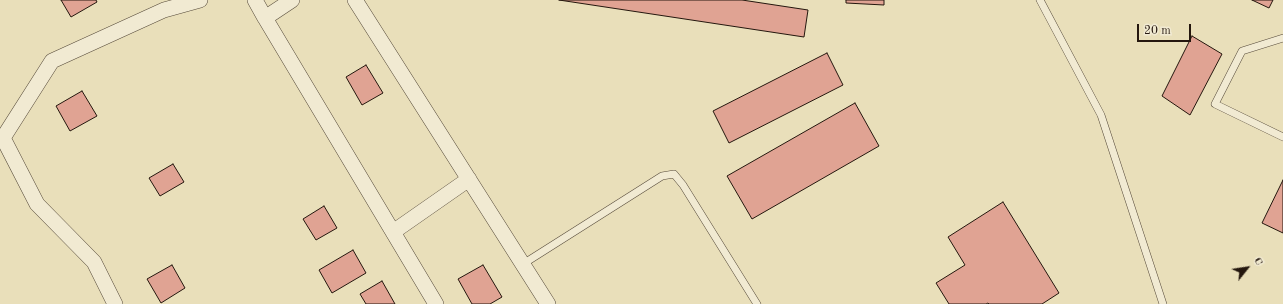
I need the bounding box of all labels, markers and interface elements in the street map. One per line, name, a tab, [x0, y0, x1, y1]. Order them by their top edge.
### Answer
scale bar	[1139, 16, 1193, 42]
text: 20 m	[1144, 25, 1171, 37]
north arrow	[1227, 248, 1267, 288]
text: С	[1251, 256, 1264, 268]

